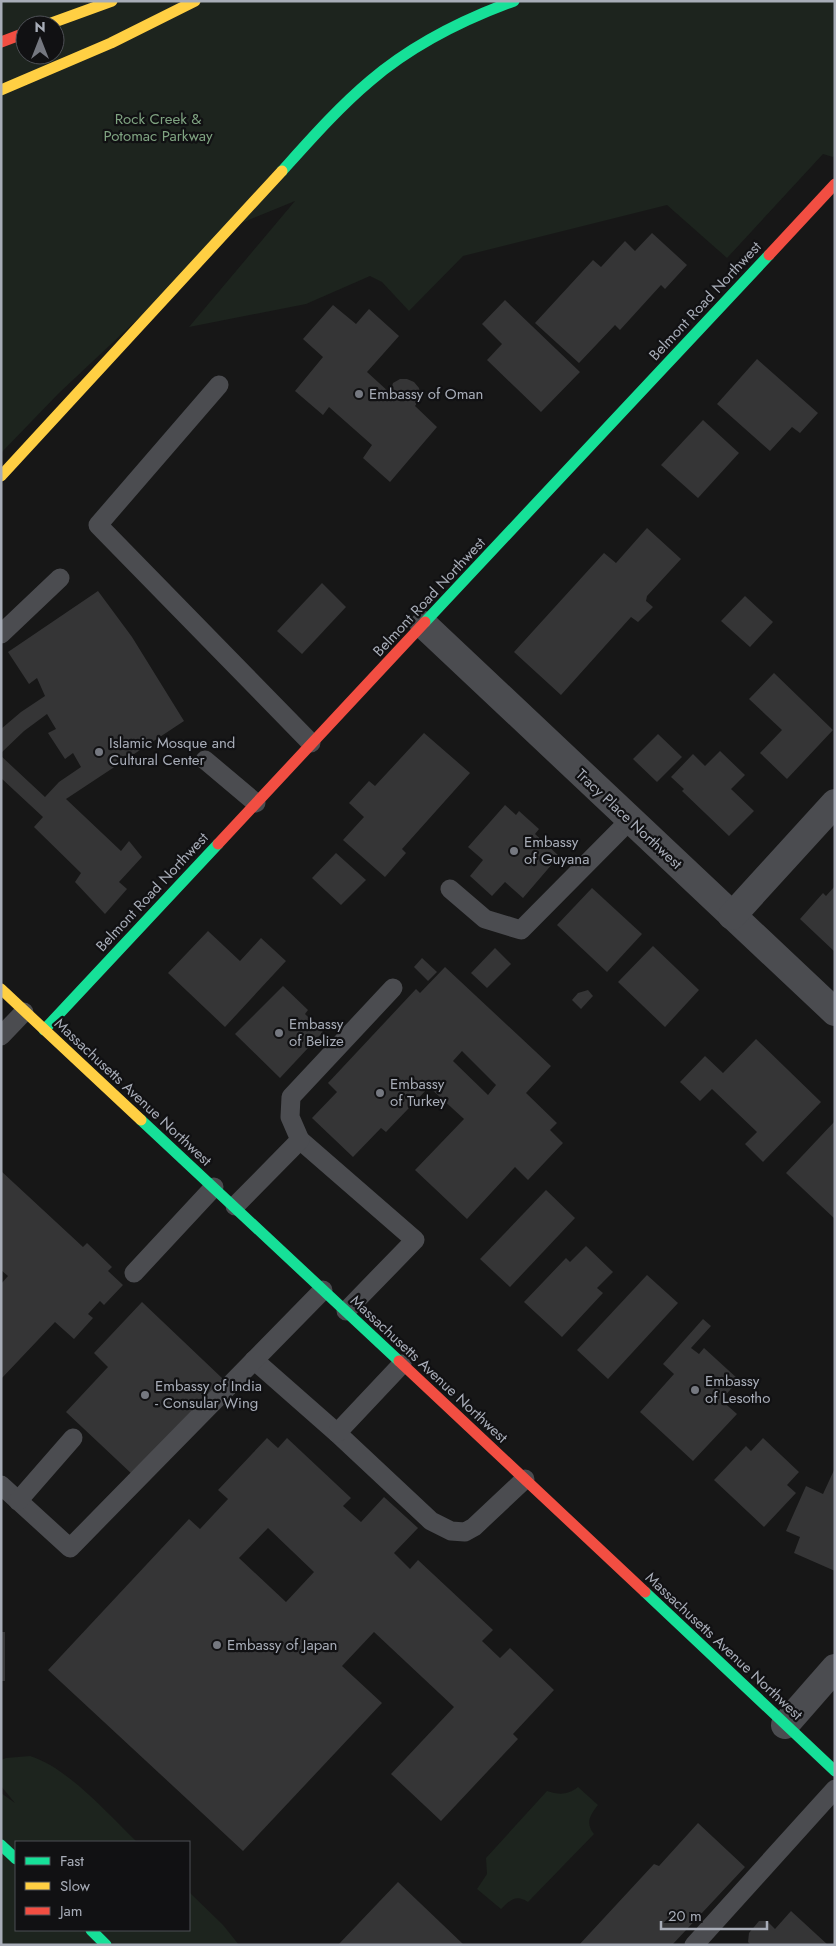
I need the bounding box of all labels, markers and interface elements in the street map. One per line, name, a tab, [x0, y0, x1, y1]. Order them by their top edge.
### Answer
north arrow	[15, 15, 65, 65]
text: N	[34, 17, 46, 37]
park label: Rock Creek & Potomac Parkway	[103, 108, 213, 147]
street label: Belmont Road Northwest	[644, 236, 766, 366]
place label: Embassy of Oman	[369, 383, 483, 405]
marker: Embassy of Oman	[353, 388, 365, 400]
street label: Belmont Road Northwest	[368, 532, 490, 662]
place label: Islamic Mosque and Cultural Center	[109, 732, 235, 771]
marker: Islamic Mosque and Cultural Center	[93, 746, 105, 758]
street label: Tracy Place Northwest	[571, 764, 687, 875]
street label: Belmont Road Northwest	[91, 827, 213, 957]
place label: Embassy of Guyana	[524, 831, 589, 870]
marker: Embassy of Guyana	[508, 845, 520, 857]
street label: Massachusetts Avenue Northwest	[49, 1013, 217, 1171]
place label: Embassy of Belize	[289, 1013, 344, 1052]
marker: Embassy of Belize	[273, 1027, 285, 1039]
place label: Embassy of Turkey	[390, 1073, 447, 1112]
marker: Embassy of Turkey	[374, 1087, 386, 1099]
street label: Massachusetts Avenue Northwest	[345, 1290, 513, 1448]
place label: Embassy of Lesotho	[705, 1370, 770, 1409]
place label: Embassy of India - Consular Wing	[155, 1375, 262, 1414]
marker: Embassy of Lesotho	[689, 1384, 701, 1396]
marker: Embassy of India - Consular Wing	[139, 1389, 151, 1401]
street label: Massachusetts Avenue Northwest	[640, 1567, 808, 1725]
place label: Embassy of Japan	[227, 1634, 337, 1656]
marker: Embassy of Japan	[211, 1639, 223, 1651]
legend	[15, 1841, 190, 1931]
text: Fast	[60, 1850, 84, 1872]
text: Slow	[60, 1875, 91, 1897]
scale bar	[661, 1898, 767, 1930]
text: Jam	[58, 1900, 83, 1922]
text: 20 m	[668, 1905, 702, 1927]

